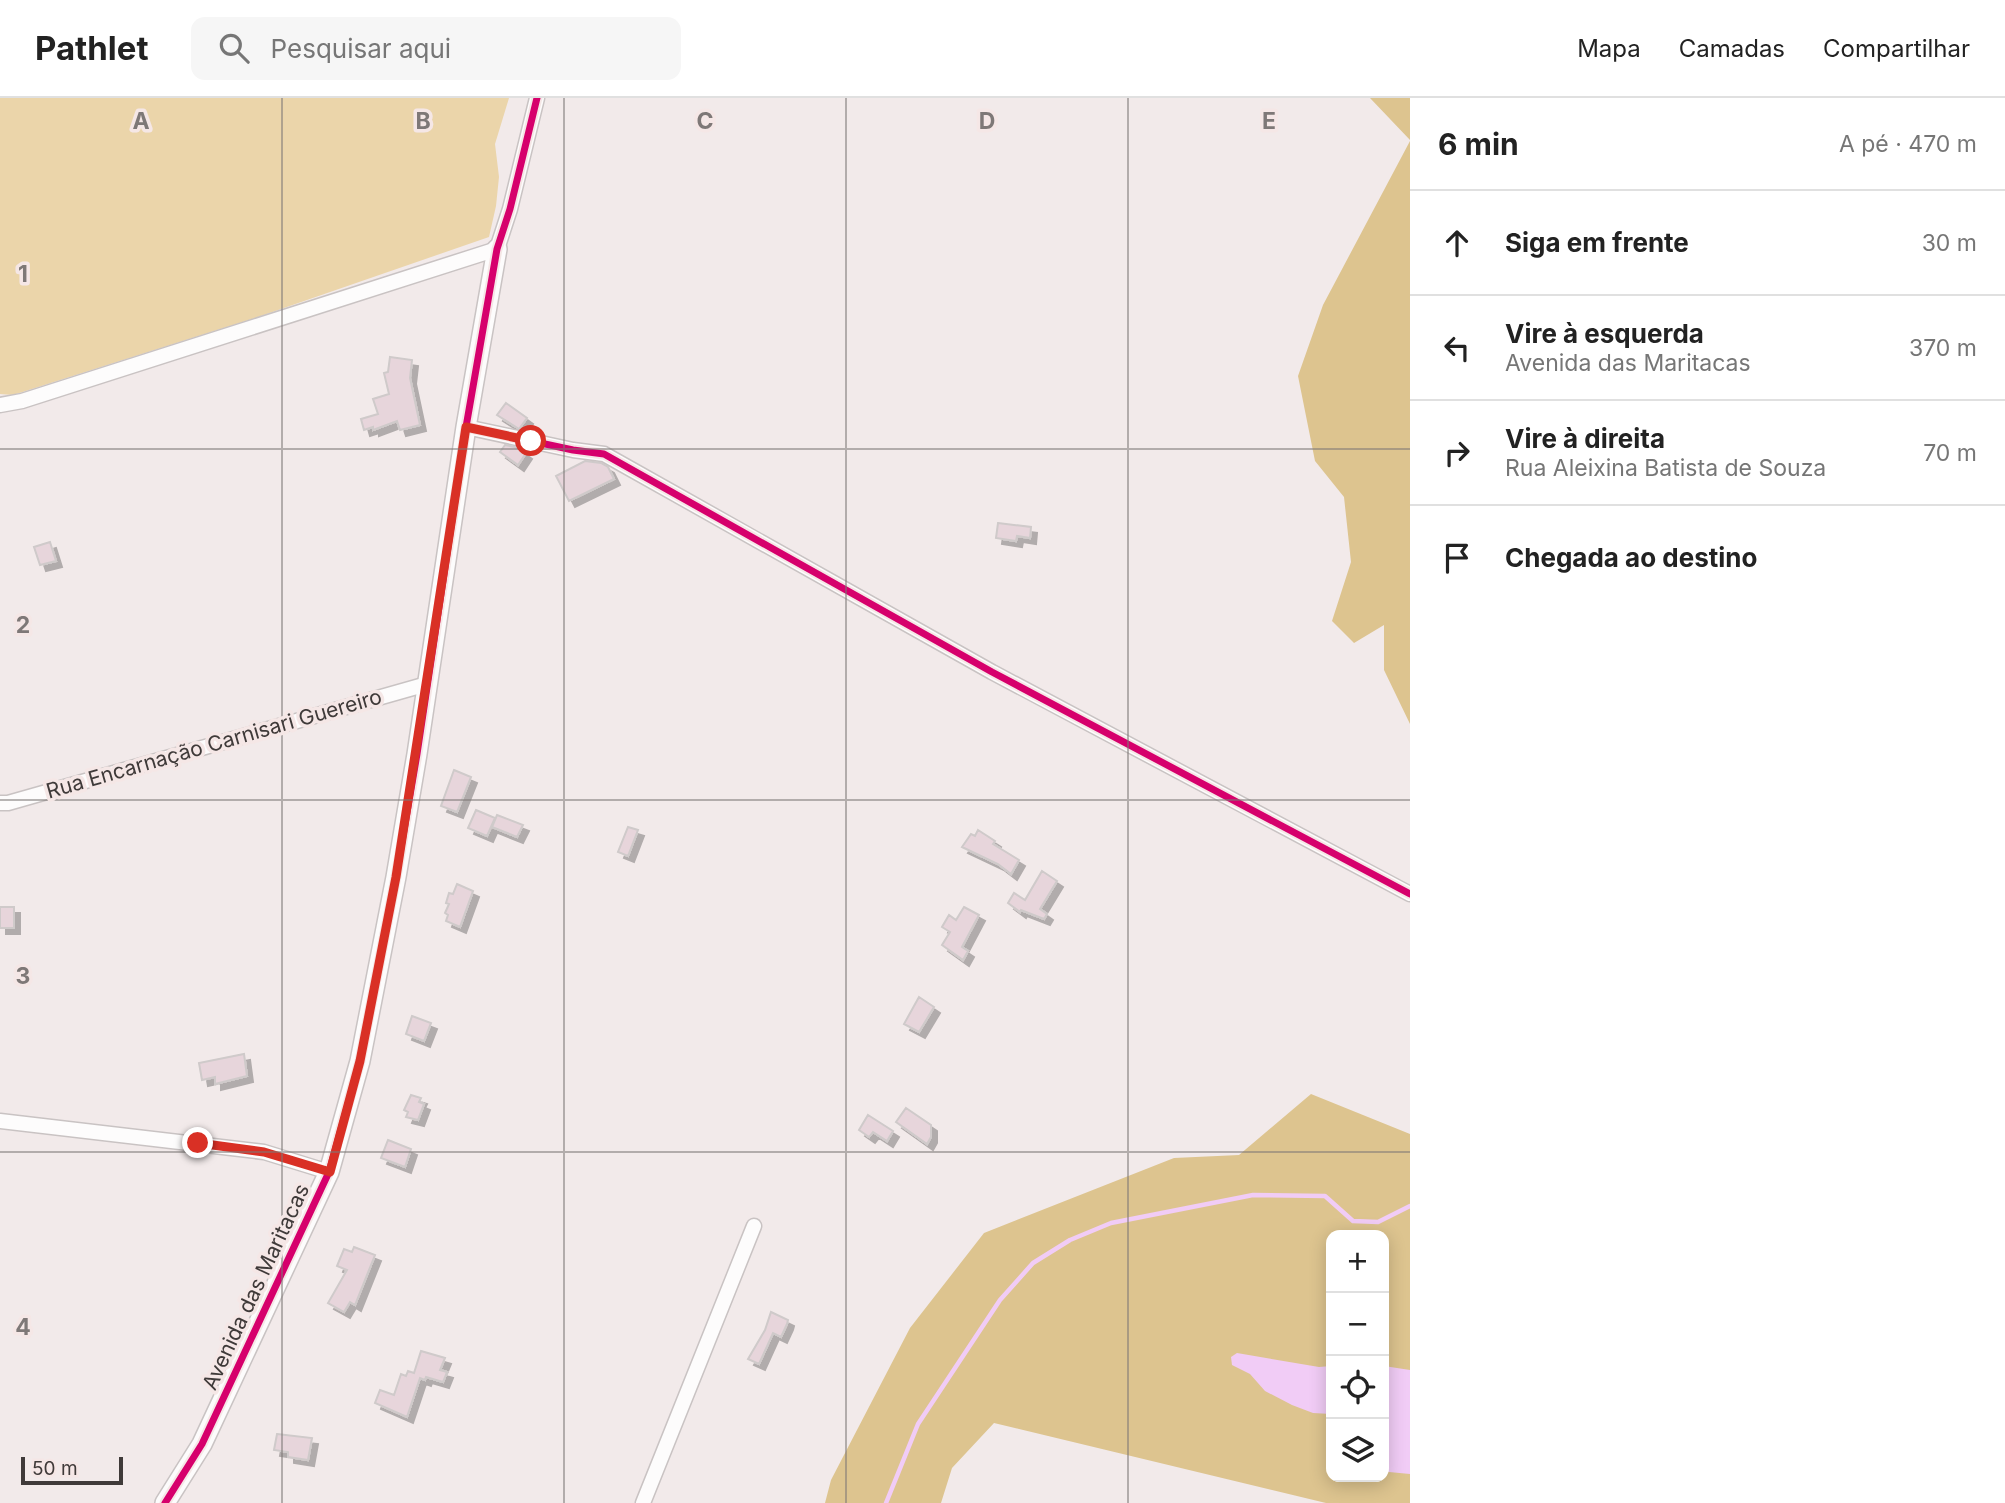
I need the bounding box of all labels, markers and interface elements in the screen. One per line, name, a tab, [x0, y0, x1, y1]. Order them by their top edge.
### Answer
search box	[191, 17, 681, 80]
text: Pathlet	[35, 28, 149, 68]
icon: search	[215, 29, 253, 67]
text: Pesquisar aqui	[271, 33, 451, 64]
text: Mapa	[1577, 34, 1641, 63]
text: Camadas	[1679, 34, 1785, 63]
text: Compartilhar	[1823, 34, 1970, 63]
text: A	[132, 107, 150, 135]
text: B	[415, 107, 431, 135]
text: C	[696, 107, 714, 135]
text: D	[979, 107, 995, 135]
text: E	[1262, 107, 1276, 135]
text: 6 min	[1438, 126, 1519, 162]
text: A pé · 470 m	[1839, 130, 1977, 158]
icon: ahead	[1438, 224, 1476, 262]
text: Siga em frente	[1505, 227, 1689, 258]
text: 30 m	[1922, 229, 1977, 257]
text: 1	[18, 260, 28, 288]
text: Vire à esquerda	[1505, 318, 1704, 349]
icon: left	[1438, 329, 1476, 367]
text: 370 m	[1909, 334, 1977, 362]
text: Avenida das Maritacas	[1505, 349, 1751, 377]
text: Vire à direita	[1505, 423, 1665, 454]
route start	[515, 425, 546, 456]
icon: right	[1438, 434, 1476, 472]
text: 70 m	[1923, 439, 1977, 467]
text: Rua Aleixina Batista de Souza	[1505, 454, 1826, 482]
icon: arrive	[1438, 539, 1476, 577]
text: Chegada ao destino	[1505, 542, 1757, 573]
text: 2	[16, 611, 30, 639]
street label: Rua Encarnação Carnisari Guereiro	[43, 684, 385, 803]
text: 3	[16, 962, 30, 990]
route end	[182, 1127, 213, 1158]
street label: Avenida das Maritacas	[197, 1180, 314, 1394]
map controls	[1326, 1230, 1389, 1482]
button: +	[1326, 1230, 1389, 1293]
button: −	[1326, 1293, 1389, 1356]
text: 4	[15, 1313, 31, 1341]
button: locate	[1326, 1356, 1389, 1419]
button: layers	[1326, 1419, 1389, 1482]
scale bar	[21, 1454, 122, 1486]
text: 50 m	[32, 1457, 78, 1480]

